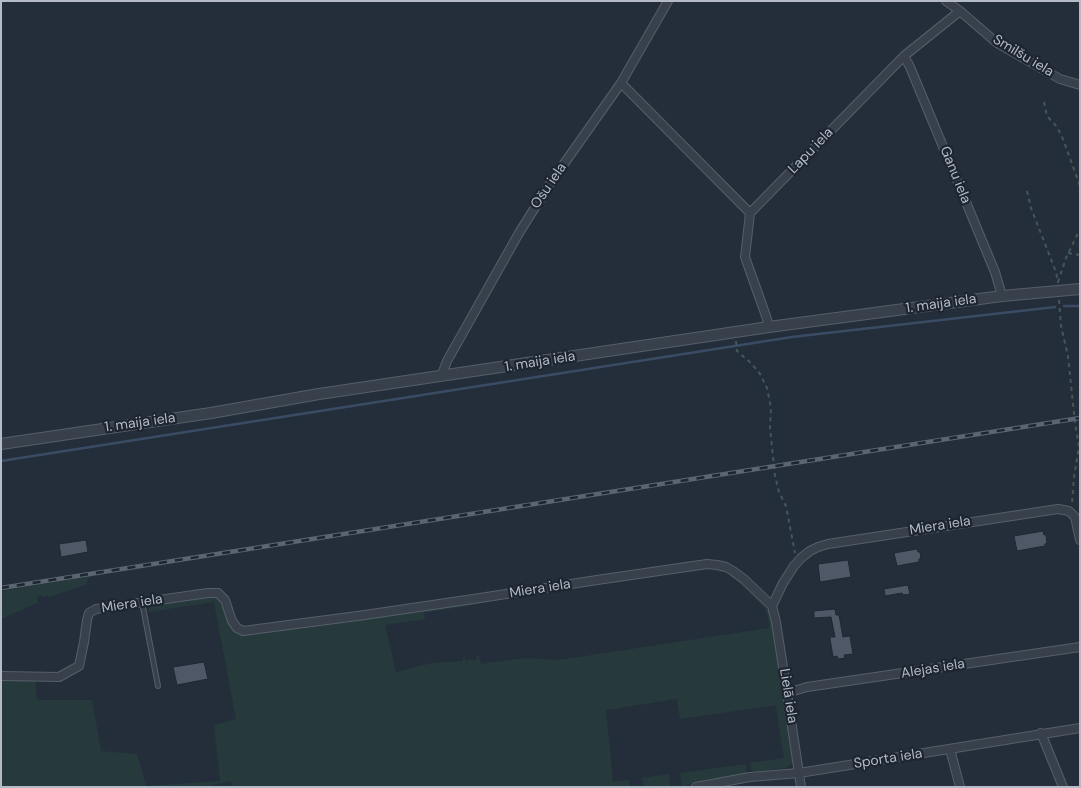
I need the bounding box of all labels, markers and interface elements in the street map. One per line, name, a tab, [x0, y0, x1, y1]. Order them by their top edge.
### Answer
street label: Smilšu iela	[990, 31, 1056, 81]
street label: Lapu iela	[785, 124, 837, 178]
street label: Ganu iela	[936, 144, 974, 206]
street label: Ošu iela	[528, 160, 570, 212]
street label: 1. maija iela	[905, 291, 977, 317]
street label: 1. maija iela	[504, 348, 576, 376]
street label: 1. maija iela	[104, 410, 176, 436]
street label: Miera iela	[908, 513, 972, 539]
street label: Miera iela	[508, 576, 572, 602]
street label: Miera iela	[100, 591, 164, 617]
street label: Alejas iela	[900, 656, 966, 682]
street label: Lielā iela	[775, 667, 801, 725]
street label: Sporta iela	[852, 745, 924, 773]

